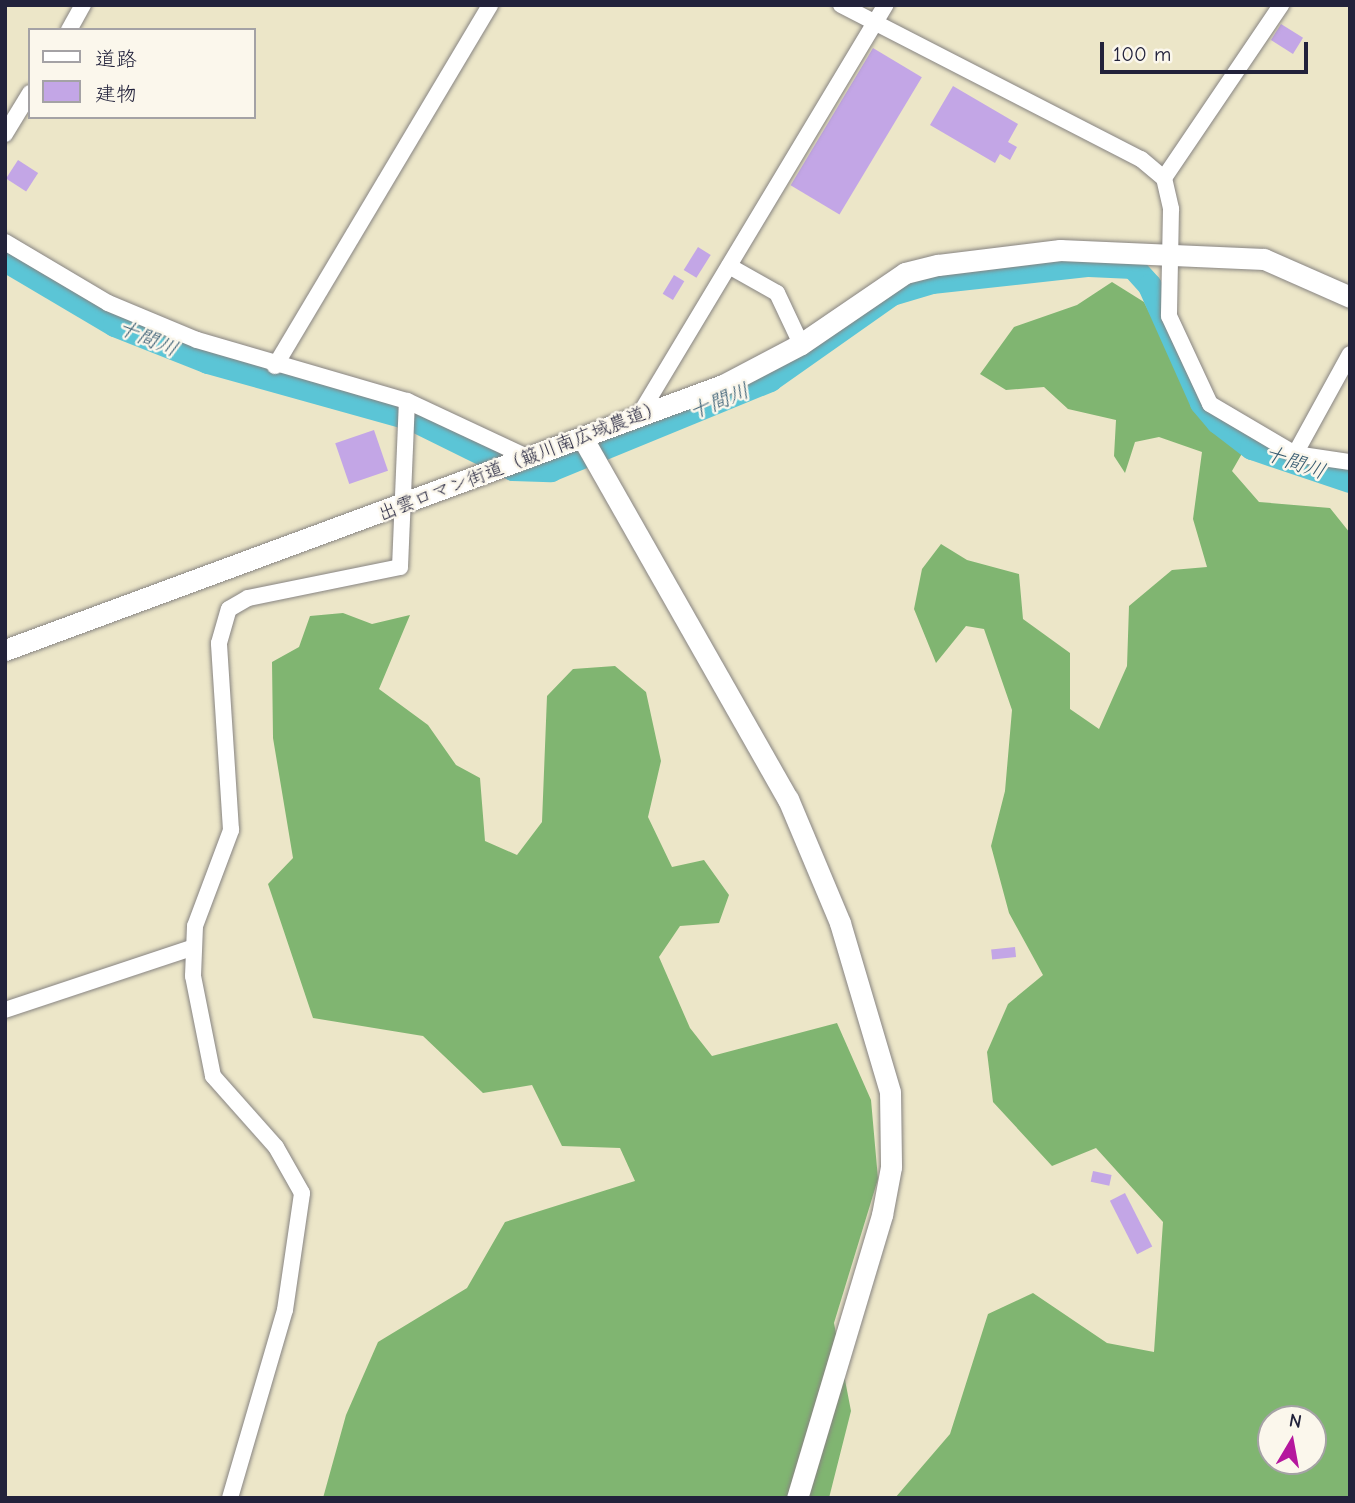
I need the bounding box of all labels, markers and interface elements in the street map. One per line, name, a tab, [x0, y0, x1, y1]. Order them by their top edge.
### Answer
legend	[28, 28, 256, 119]
scale bar	[1103, 28, 1311, 72]
text: 100 m	[1113, 42, 1171, 66]
text: 道路	[95, 47, 137, 71]
text: 建物	[95, 82, 137, 106]
water label: 十間川	[114, 314, 182, 362]
water label: 十間川	[685, 378, 753, 424]
street label: 出雲ロマン街道（簸川南広域農道）	[375, 396, 667, 526]
water label: 十間川	[1261, 440, 1329, 484]
north arrow	[1257, 1405, 1327, 1475]
text: N	[1287, 1409, 1303, 1433]

